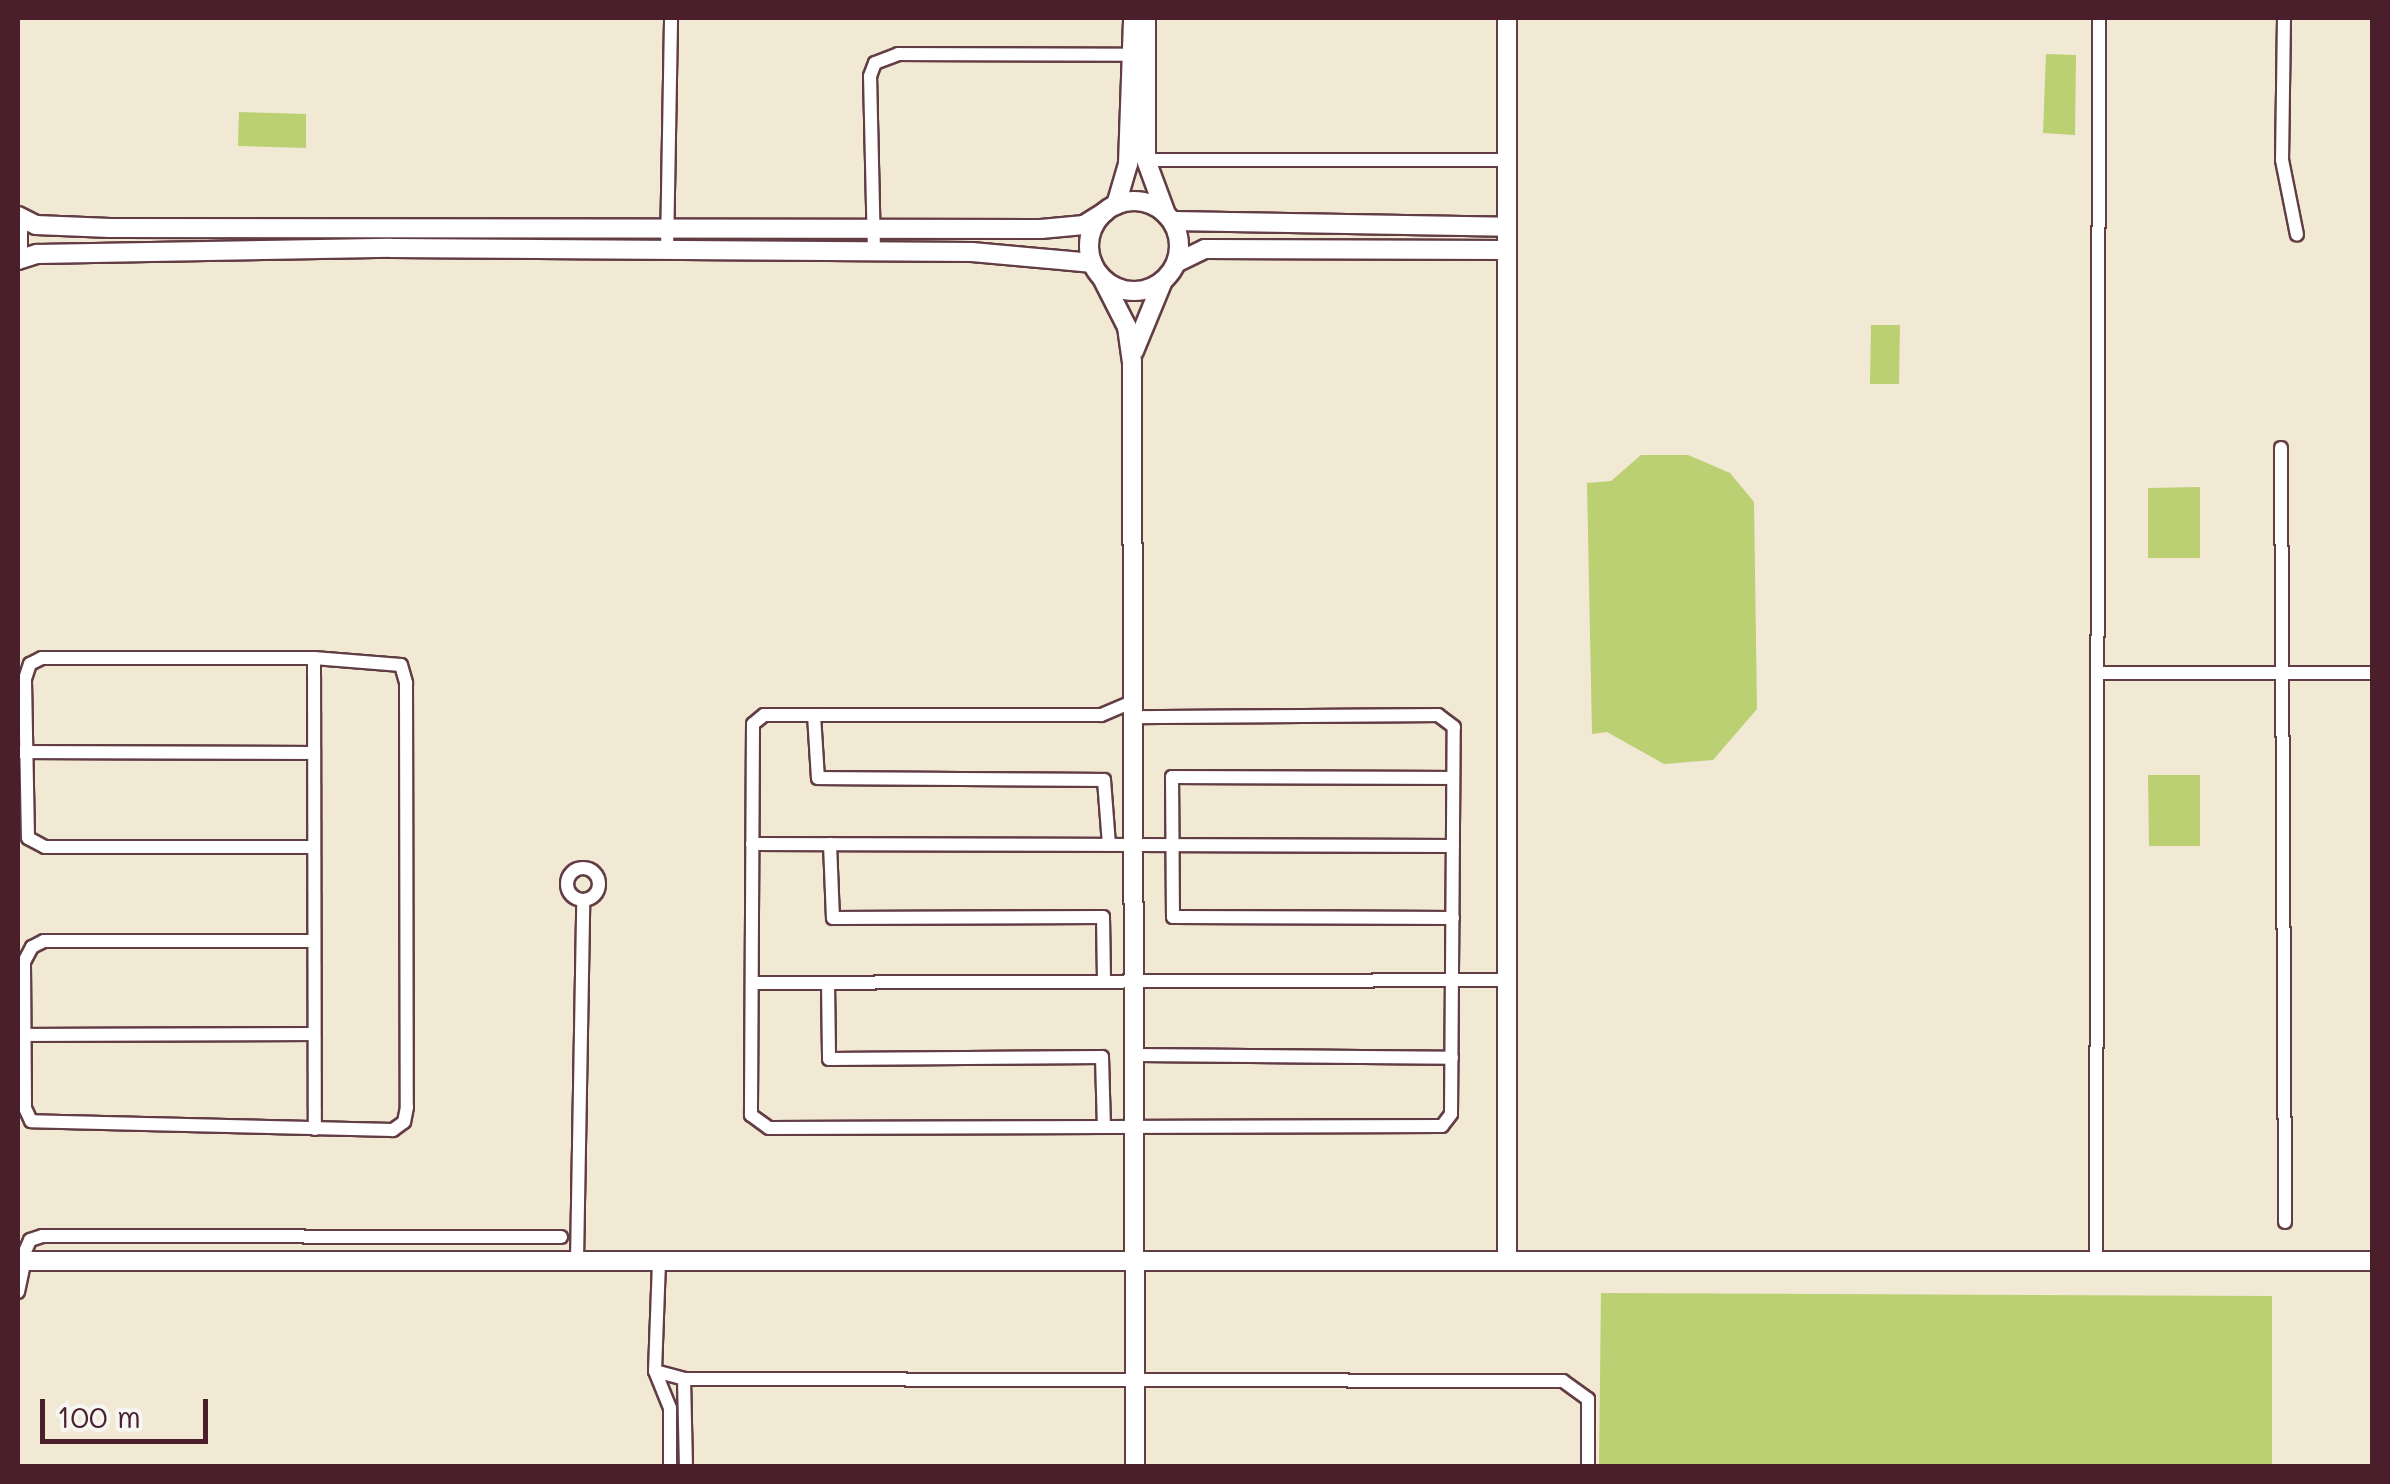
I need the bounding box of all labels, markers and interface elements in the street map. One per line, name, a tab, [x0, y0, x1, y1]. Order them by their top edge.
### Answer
scale bar	[45, 1379, 212, 1441]
text: 100 m	[57, 1396, 141, 1436]

